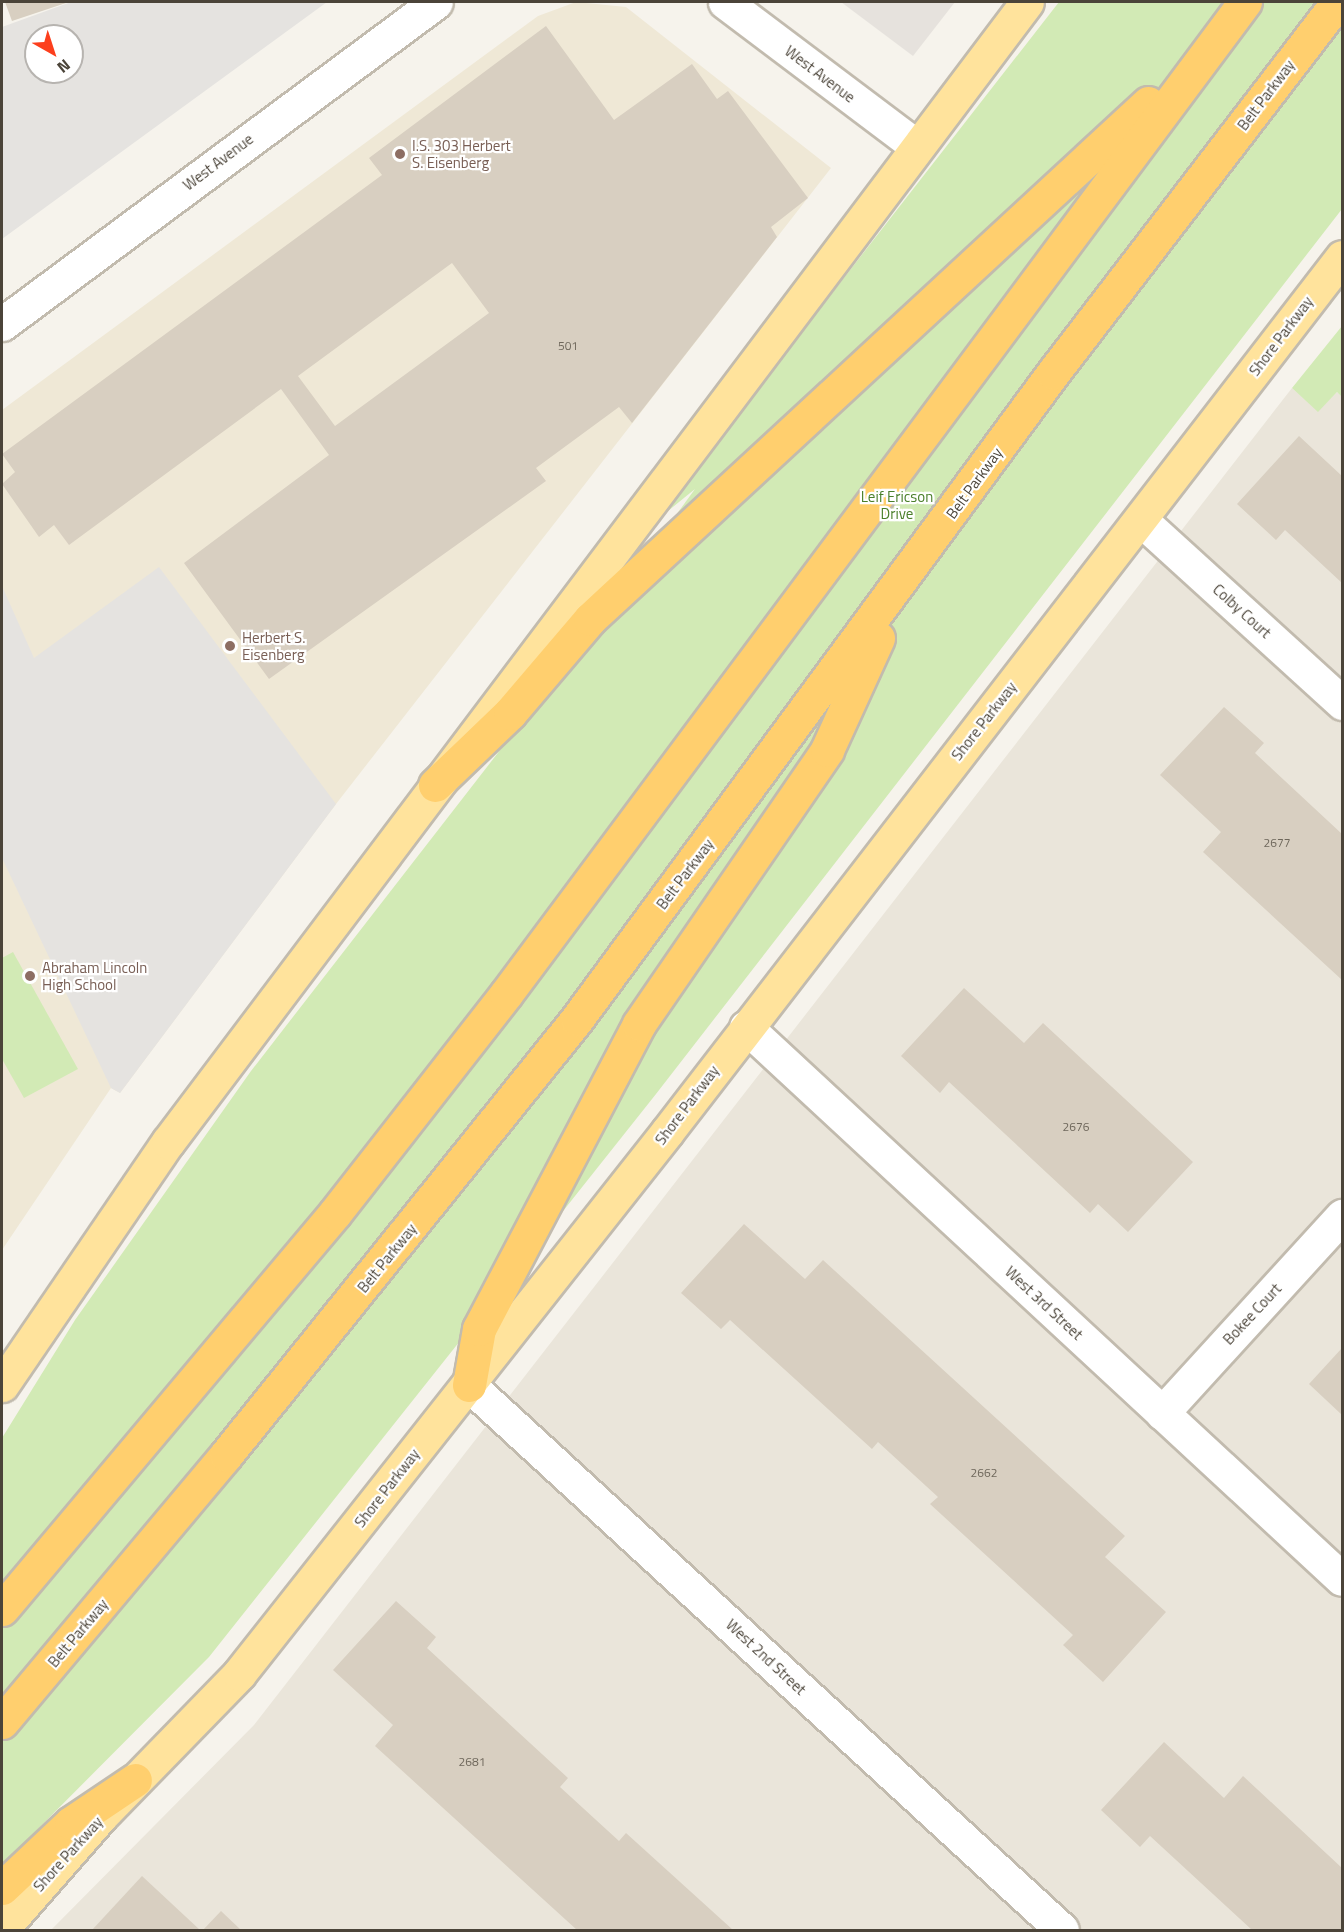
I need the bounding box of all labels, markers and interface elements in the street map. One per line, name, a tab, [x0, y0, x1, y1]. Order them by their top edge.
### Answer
north arrow	[24, 24, 84, 84]
street label: West Avenue	[781, 42, 859, 106]
text: N	[52, 54, 76, 79]
street label: Belt Parkway	[1234, 56, 1298, 134]
street label: West Avenue	[179, 130, 257, 194]
place label: I.S. 303 Herbert S. Eisenberg	[412, 136, 511, 171]
marker: I.S. 303 Herbert S. Eisenberg	[393, 147, 407, 161]
street label: Shore Parkway	[1245, 293, 1317, 379]
house number: 501	[558, 339, 578, 353]
street label: Belt Parkway	[942, 444, 1006, 522]
park label: Leif Ericson Drive	[861, 487, 933, 522]
street label: Colby Court	[1209, 580, 1275, 642]
place label: Herbert S. Eisenberg	[242, 628, 305, 663]
marker: Herbert S. Eisenberg	[223, 639, 237, 653]
street label: Shore Parkway	[948, 678, 1020, 764]
street label: Belt Parkway	[653, 835, 717, 913]
house number: 2677	[1264, 836, 1290, 850]
place label: Abraham Lincoln High School	[42, 958, 147, 993]
marker: Abraham Lincoln High School	[23, 969, 37, 983]
street label: Shore Parkway	[651, 1062, 723, 1148]
house number: 2676	[1063, 1120, 1089, 1134]
street label: Belt Parkway	[354, 1220, 420, 1296]
street label: West 3rd Street	[1002, 1263, 1086, 1343]
street label: Bokee Court	[1219, 1280, 1285, 1348]
street label: Shore Parkway	[351, 1445, 423, 1531]
house number: 2662	[971, 1466, 997, 1480]
street label: Belt Parkway	[44, 1595, 112, 1671]
street label: West 2nd Street	[722, 1615, 810, 1699]
house number: 2681	[459, 1755, 485, 1769]
street label: Shore Parkway	[30, 1813, 106, 1895]

